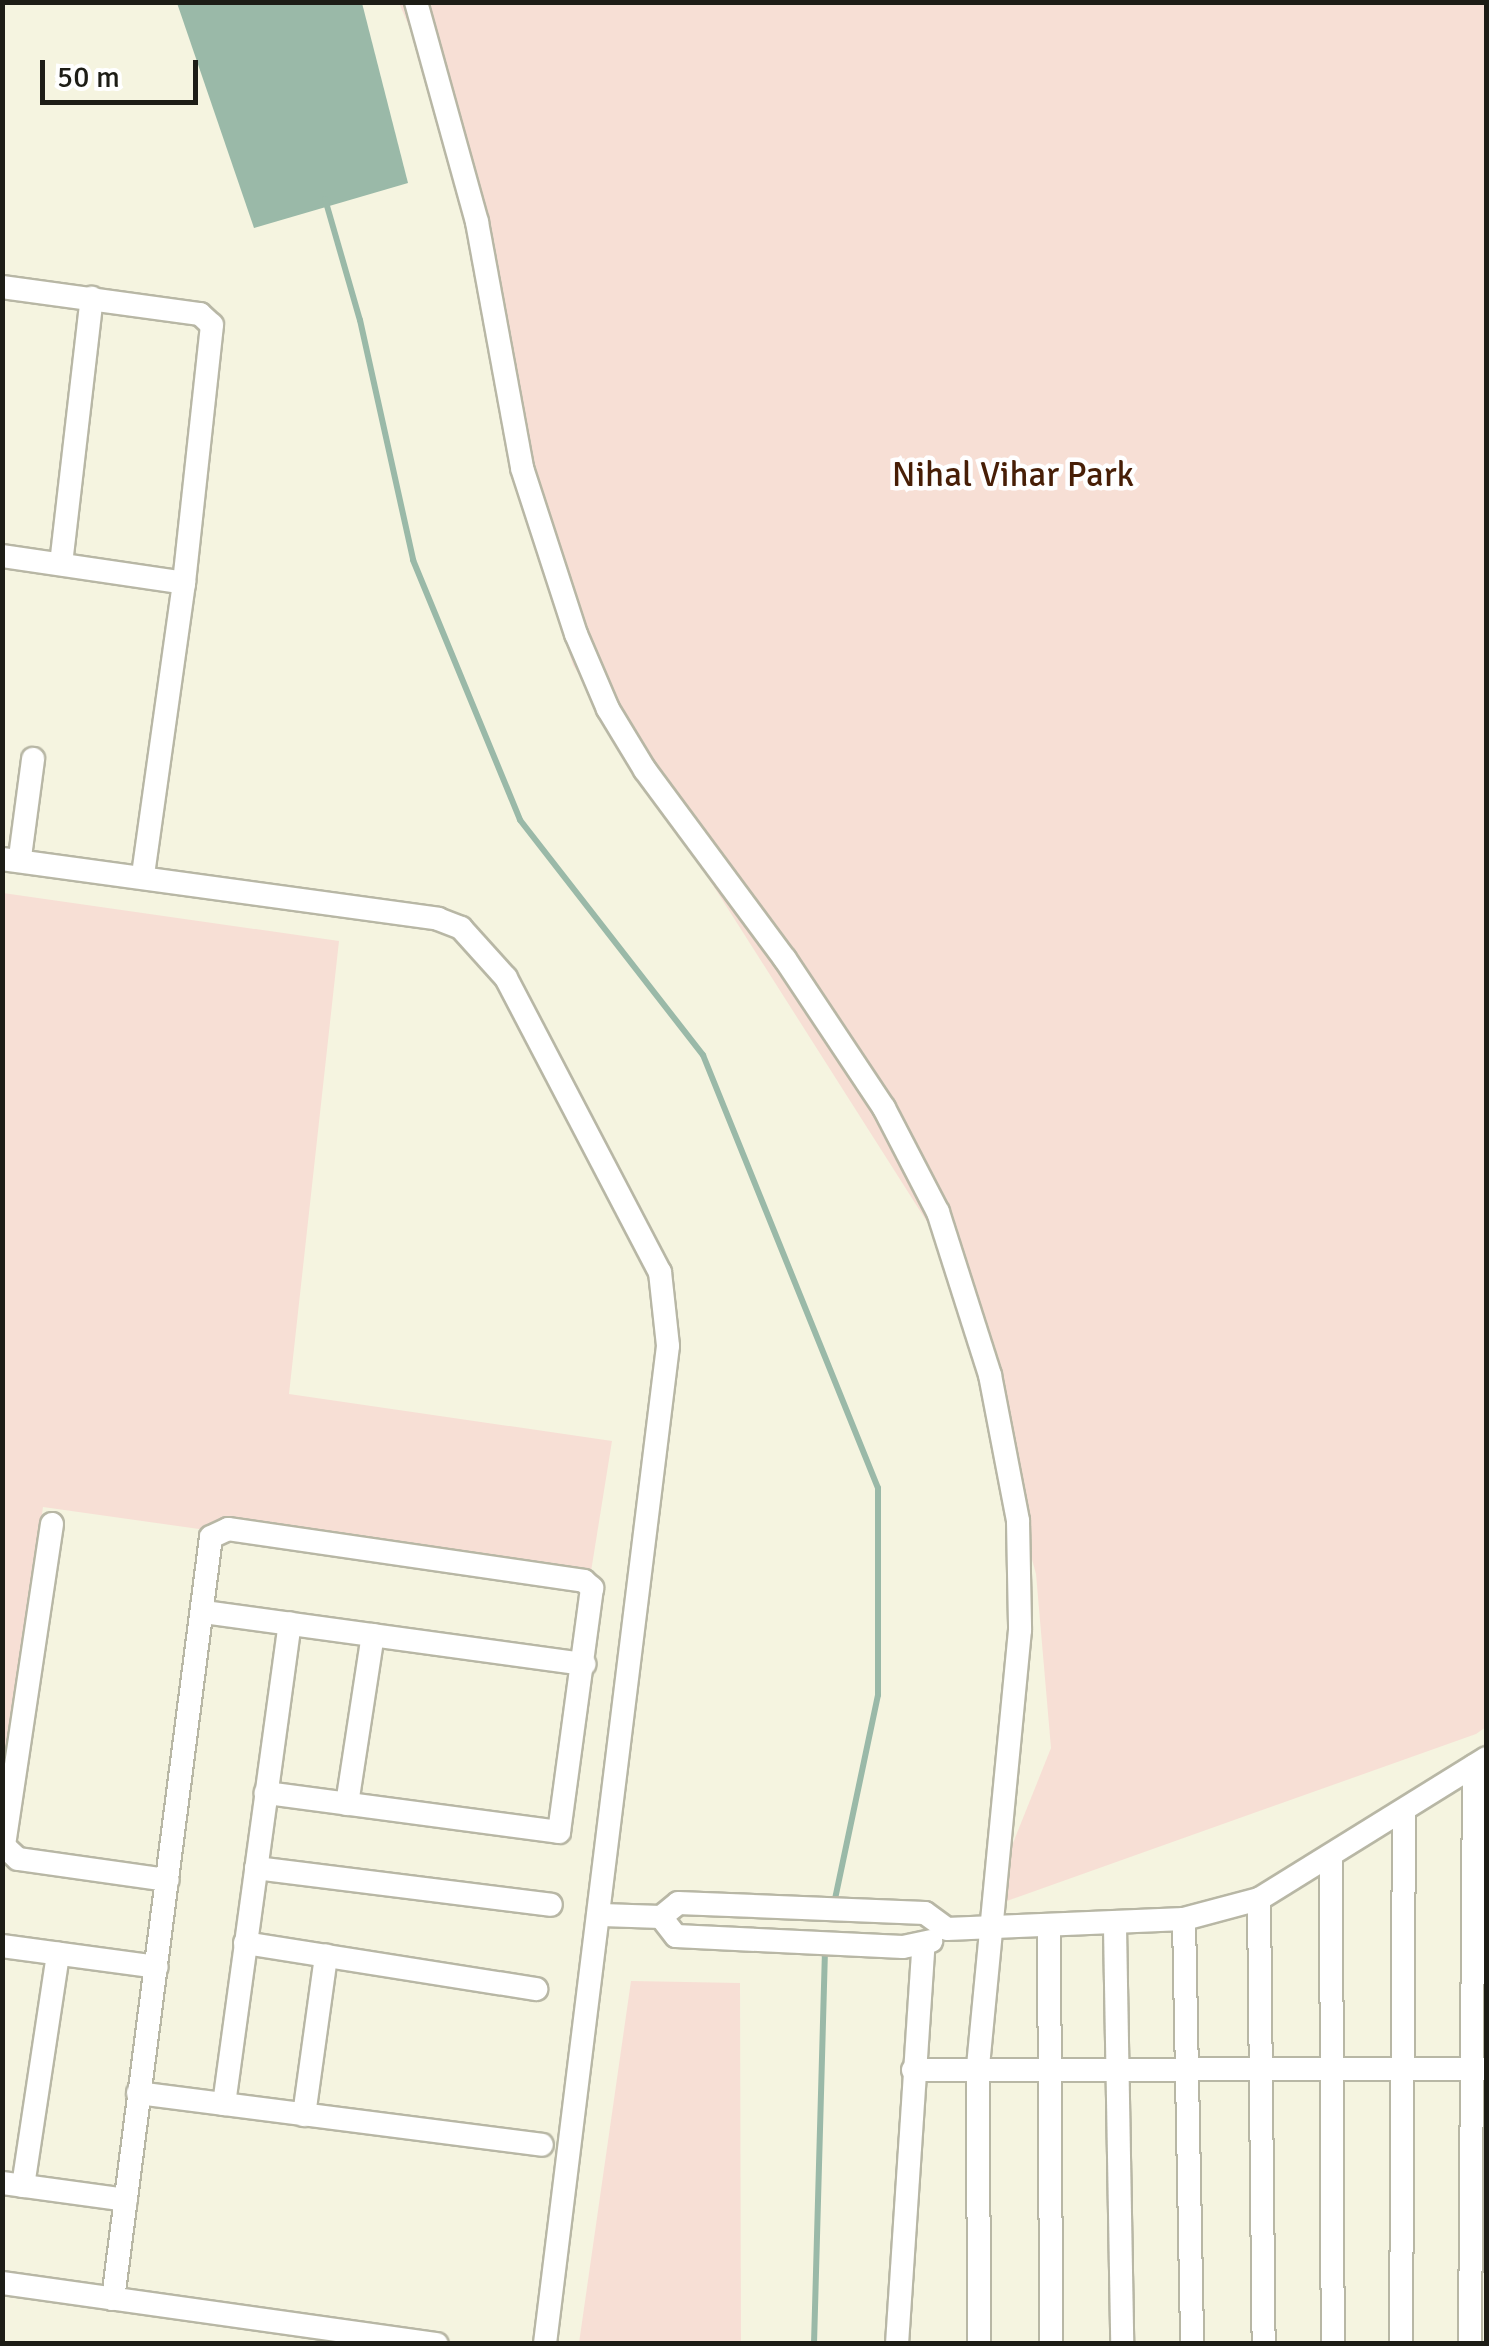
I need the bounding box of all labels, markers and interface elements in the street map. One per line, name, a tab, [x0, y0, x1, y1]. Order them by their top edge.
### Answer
scale bar	[45, 40, 202, 102]
text: 50 m	[57, 59, 120, 96]
park label: Nihal Vihar Park	[892, 454, 1134, 496]

